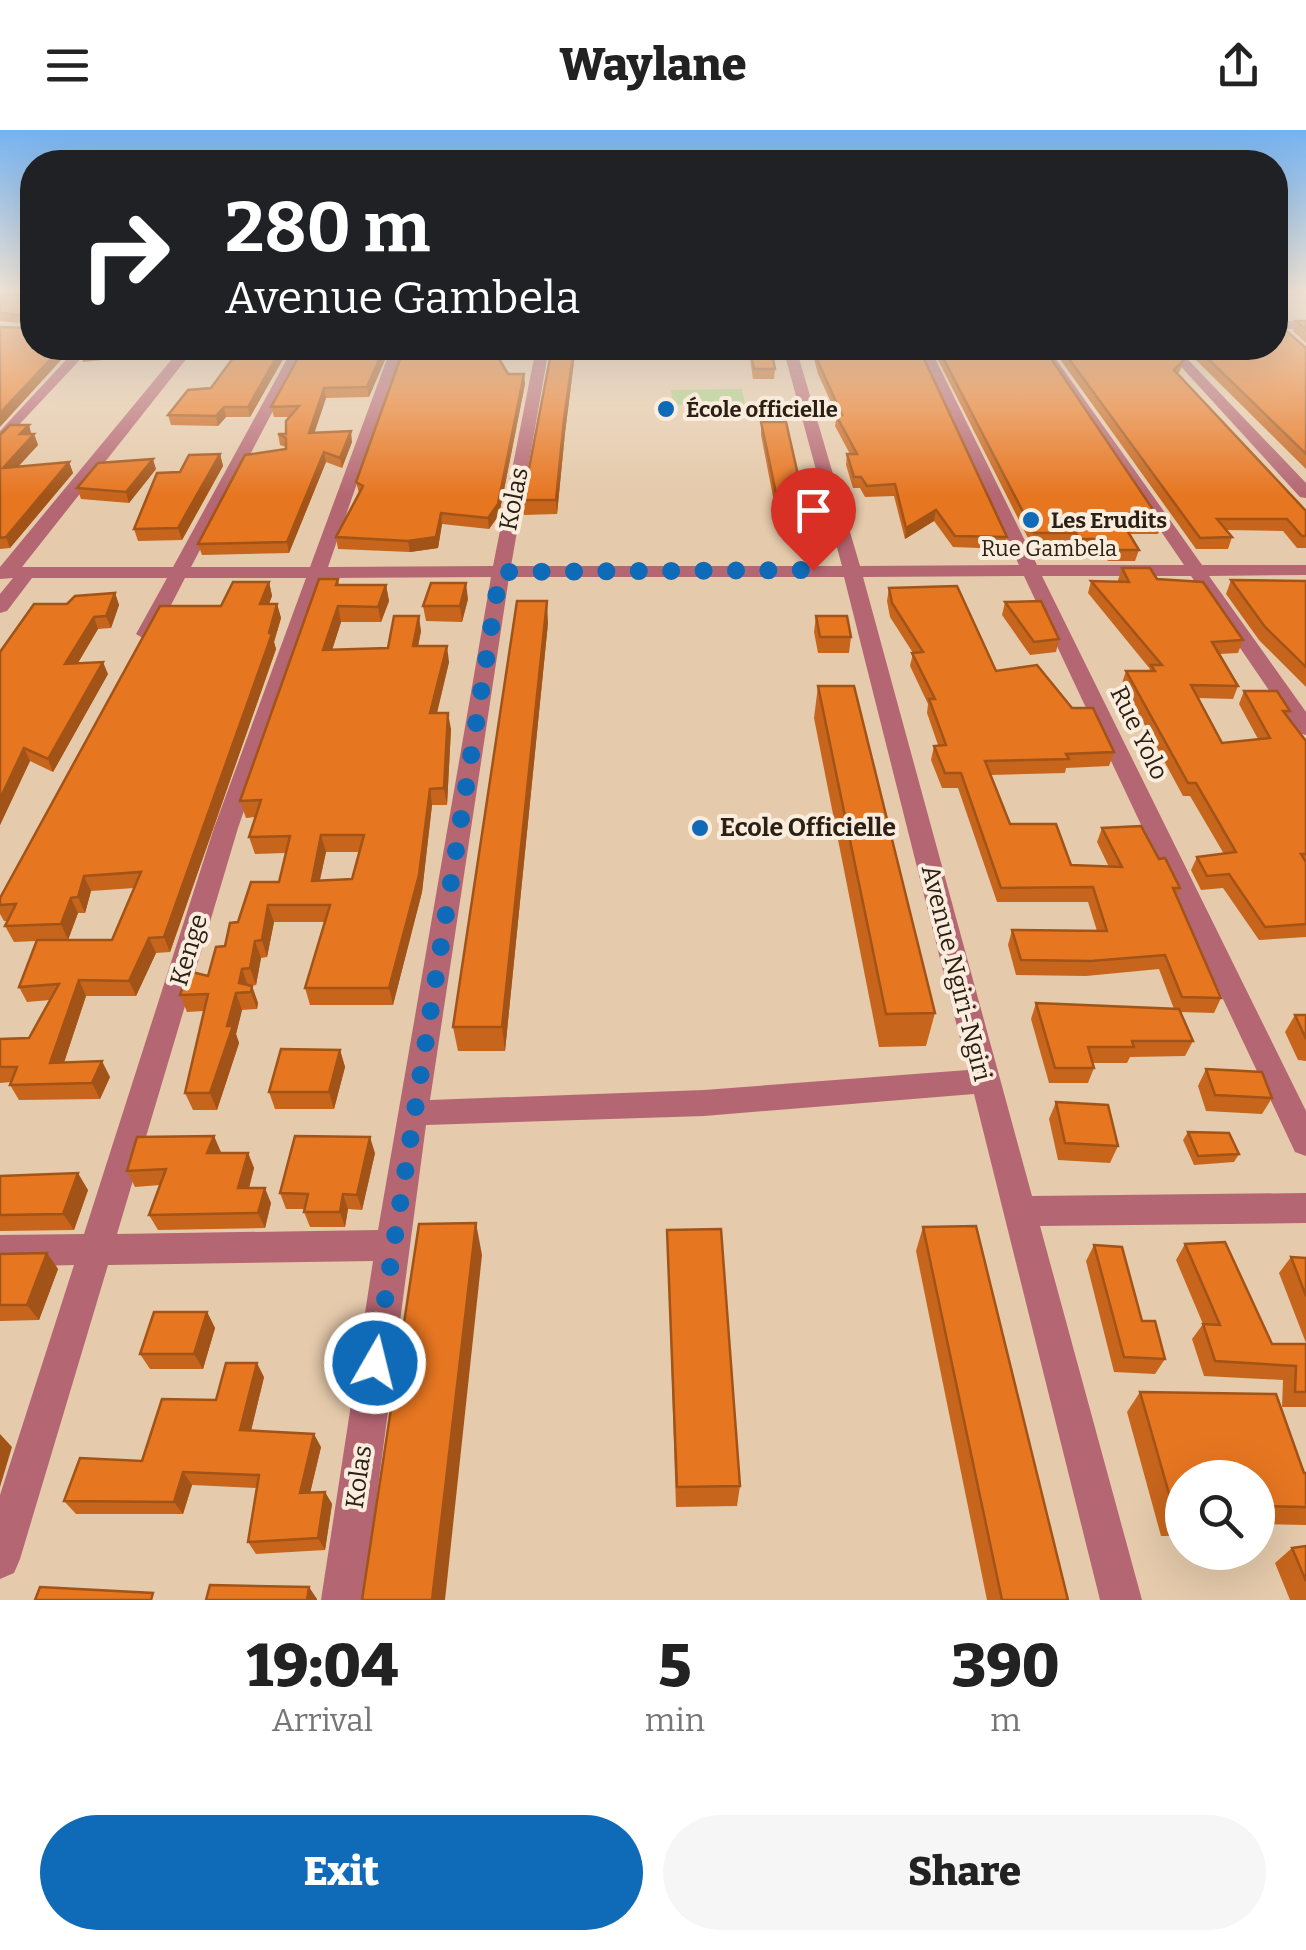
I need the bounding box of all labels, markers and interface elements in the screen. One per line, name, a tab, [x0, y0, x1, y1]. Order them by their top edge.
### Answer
icon: menu	[40, 38, 95, 93]
text: Waylane	[559, 38, 747, 92]
icon: share	[1211, 38, 1266, 93]
text: 280 m	[225, 186, 430, 270]
icon: right	[60, 190, 190, 320]
text: Avenue Gambela	[225, 271, 580, 325]
place label: École officielle	[686, 396, 838, 423]
marker: École officielle	[655, 398, 677, 420]
street label: Kolas	[493, 465, 535, 533]
pin	[771, 468, 856, 571]
icon: arrive	[786, 483, 841, 538]
place label: Les Erudits	[1051, 507, 1167, 534]
marker: Les Erudits	[1020, 509, 1042, 531]
street label: Rue Gambela	[981, 535, 1117, 562]
street label: Rue Yolo	[1104, 681, 1174, 785]
place label: Ecole Officielle	[720, 813, 896, 843]
marker: Ecole Officielle	[689, 817, 711, 839]
street label: Avenue Ngiri-Ngiri	[915, 862, 997, 1084]
street label: Kenge	[164, 910, 214, 990]
position arrow	[323, 1311, 427, 1415]
street label: Kolas	[340, 1443, 378, 1511]
map controls	[1165, 1460, 1275, 1570]
button: search	[1165, 1460, 1275, 1570]
text: 19:04	[246, 1630, 398, 1702]
text: 5	[658, 1630, 691, 1702]
text: 390	[951, 1630, 1060, 1702]
text: Arrival	[272, 1701, 373, 1739]
text: min	[645, 1701, 705, 1739]
text: m	[990, 1701, 1021, 1739]
button: Exit	[40, 1815, 643, 1930]
button: Share	[663, 1815, 1266, 1930]

